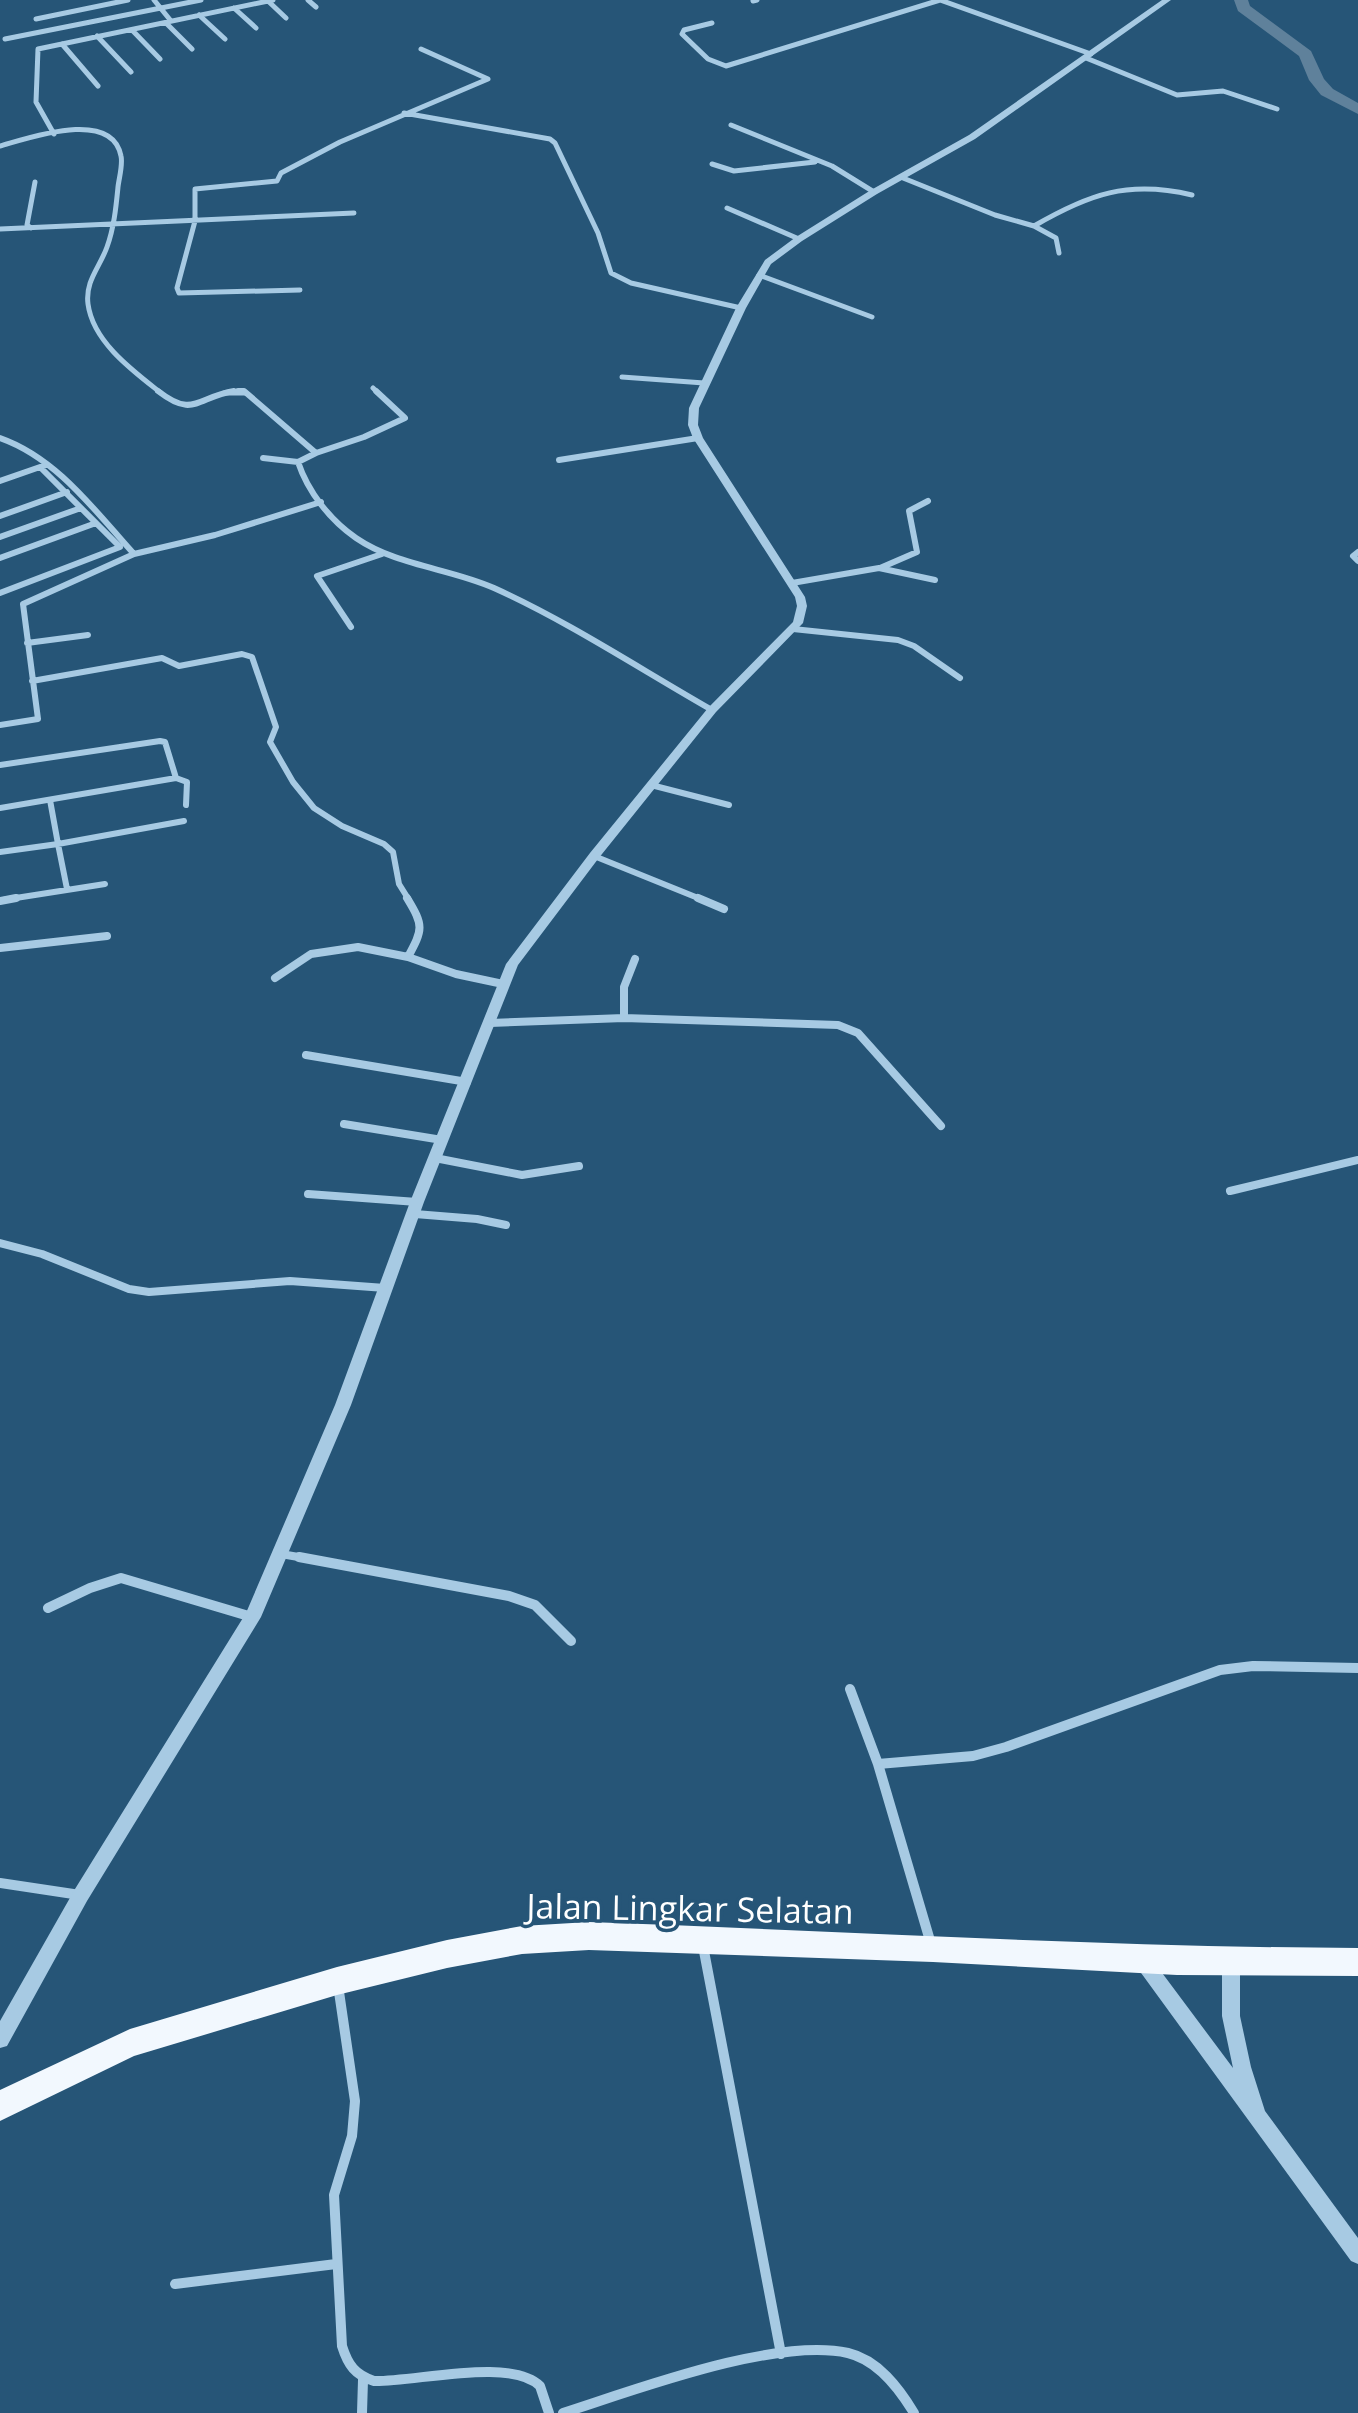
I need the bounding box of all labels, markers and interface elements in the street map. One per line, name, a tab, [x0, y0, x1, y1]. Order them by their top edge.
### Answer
street label: Jalan Lingkar Selatan	[523, 1882, 854, 1934]

